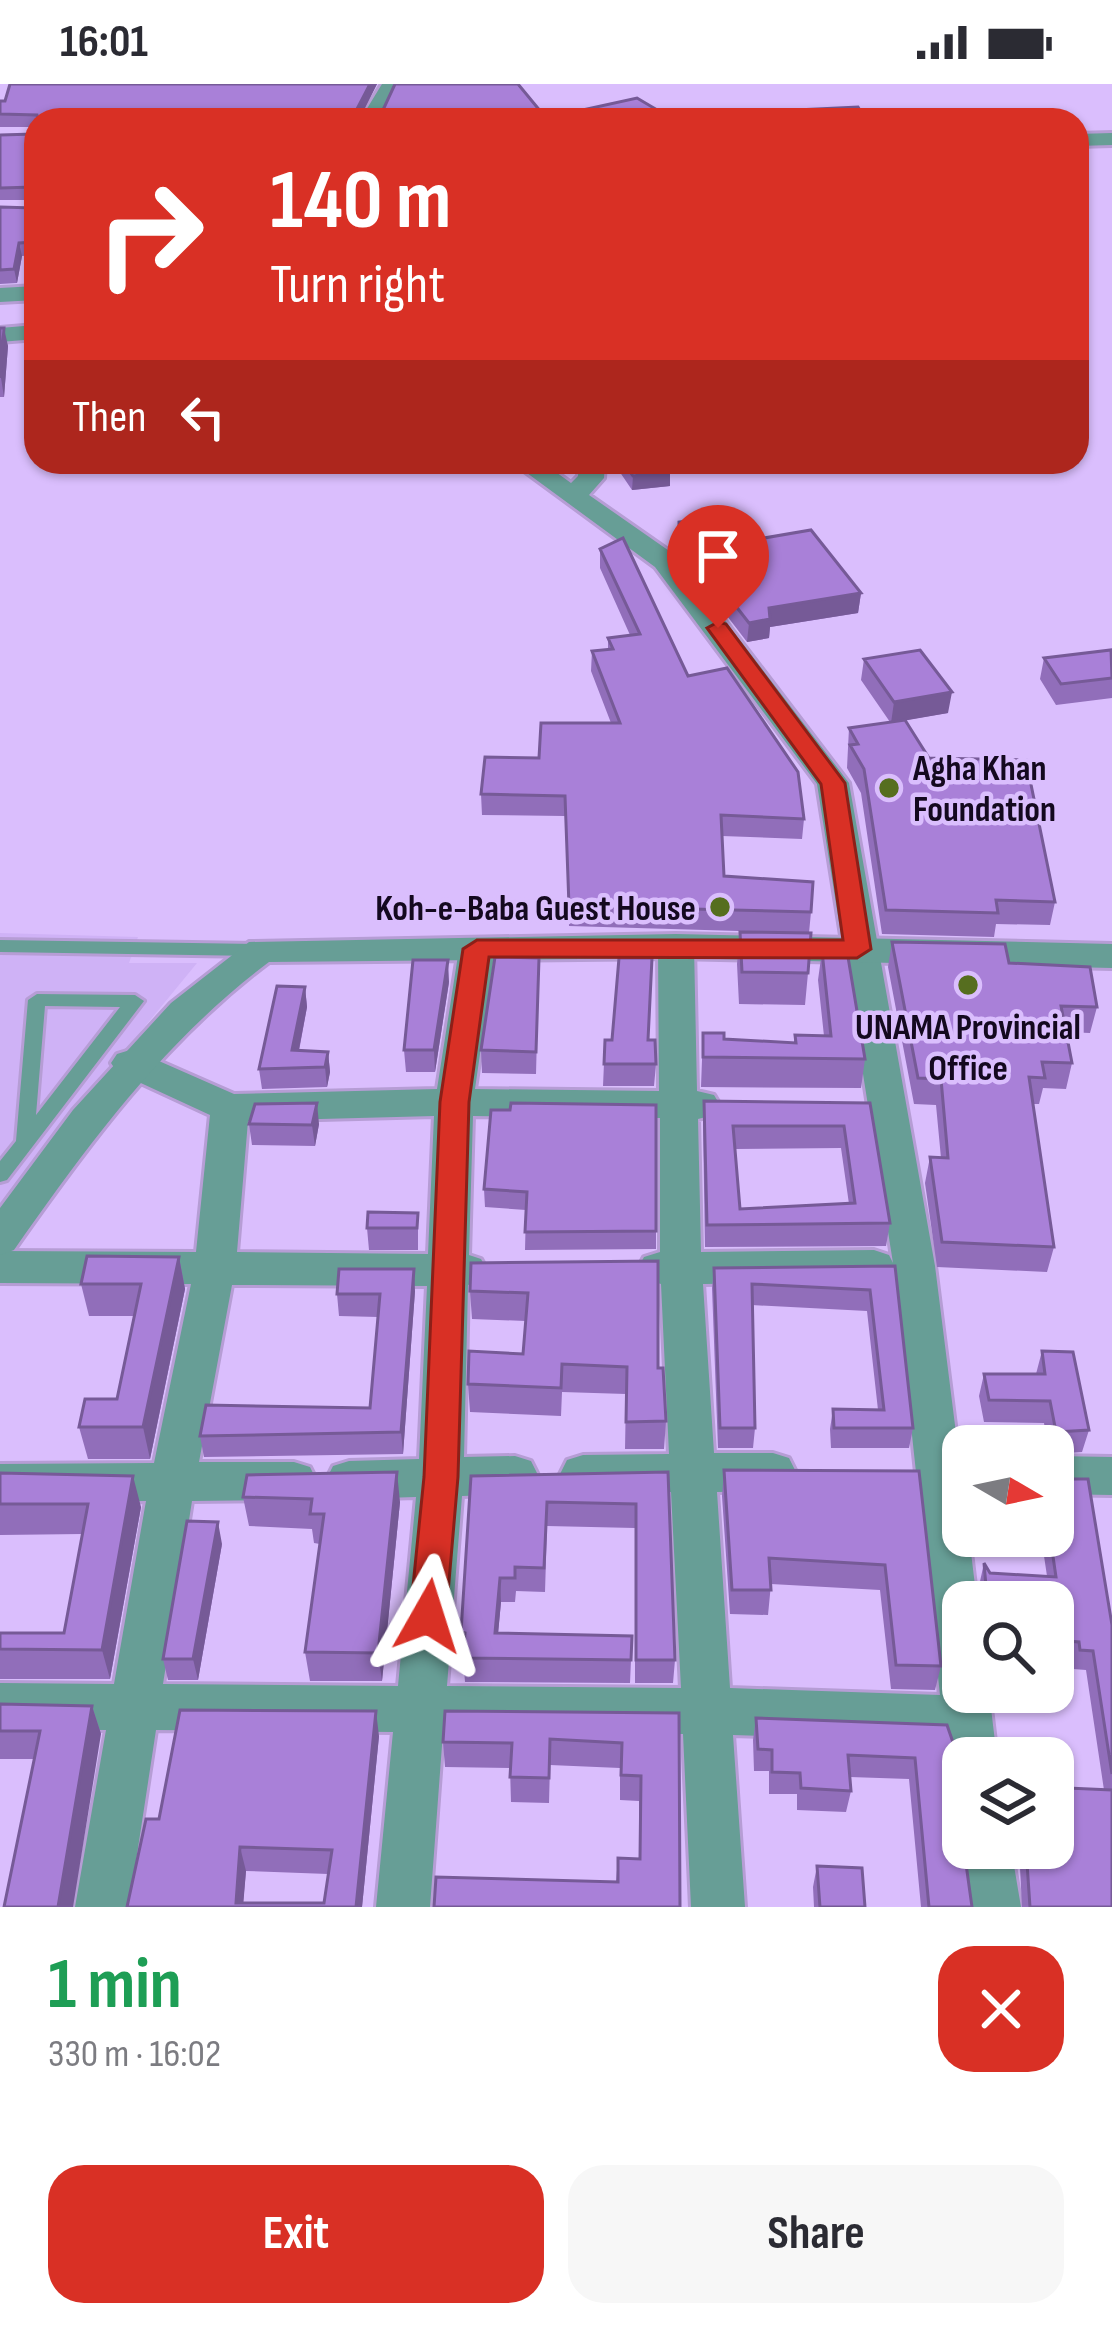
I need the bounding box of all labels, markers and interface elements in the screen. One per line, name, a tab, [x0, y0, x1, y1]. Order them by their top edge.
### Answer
text: 16:01	[60, 15, 148, 70]
text: 140 m	[270, 151, 451, 252]
icon: right	[72, 156, 228, 312]
text: Turn right	[270, 253, 445, 318]
icon: left	[170, 384, 236, 450]
text: Then	[72, 390, 146, 445]
pin	[667, 505, 769, 628]
icon: arrive	[685, 523, 751, 589]
place label: Agha Khan Foundation	[912, 748, 1056, 832]
marker: Agha Khan Foundation	[876, 775, 902, 801]
place label: Koh-e-Baba Guest House	[375, 888, 696, 931]
marker: Koh-e-Baba Guest House	[707, 894, 733, 920]
marker: UNAMA Provincial Office	[955, 972, 981, 998]
place label: UNAMA Provincial Office	[855, 1007, 1081, 1091]
north arrow	[942, 1425, 1074, 1557]
map controls	[942, 1425, 1074, 1869]
position arrow	[365, 1553, 491, 1679]
button: search	[942, 1581, 1074, 1713]
button: layers	[942, 1737, 1074, 1869]
text: 1 min	[48, 1942, 182, 2029]
button: close	[938, 1946, 1064, 2072]
text: 330 m · 16:02	[48, 2031, 221, 2078]
button: Exit	[48, 2165, 544, 2303]
button: Share	[568, 2165, 1064, 2303]

